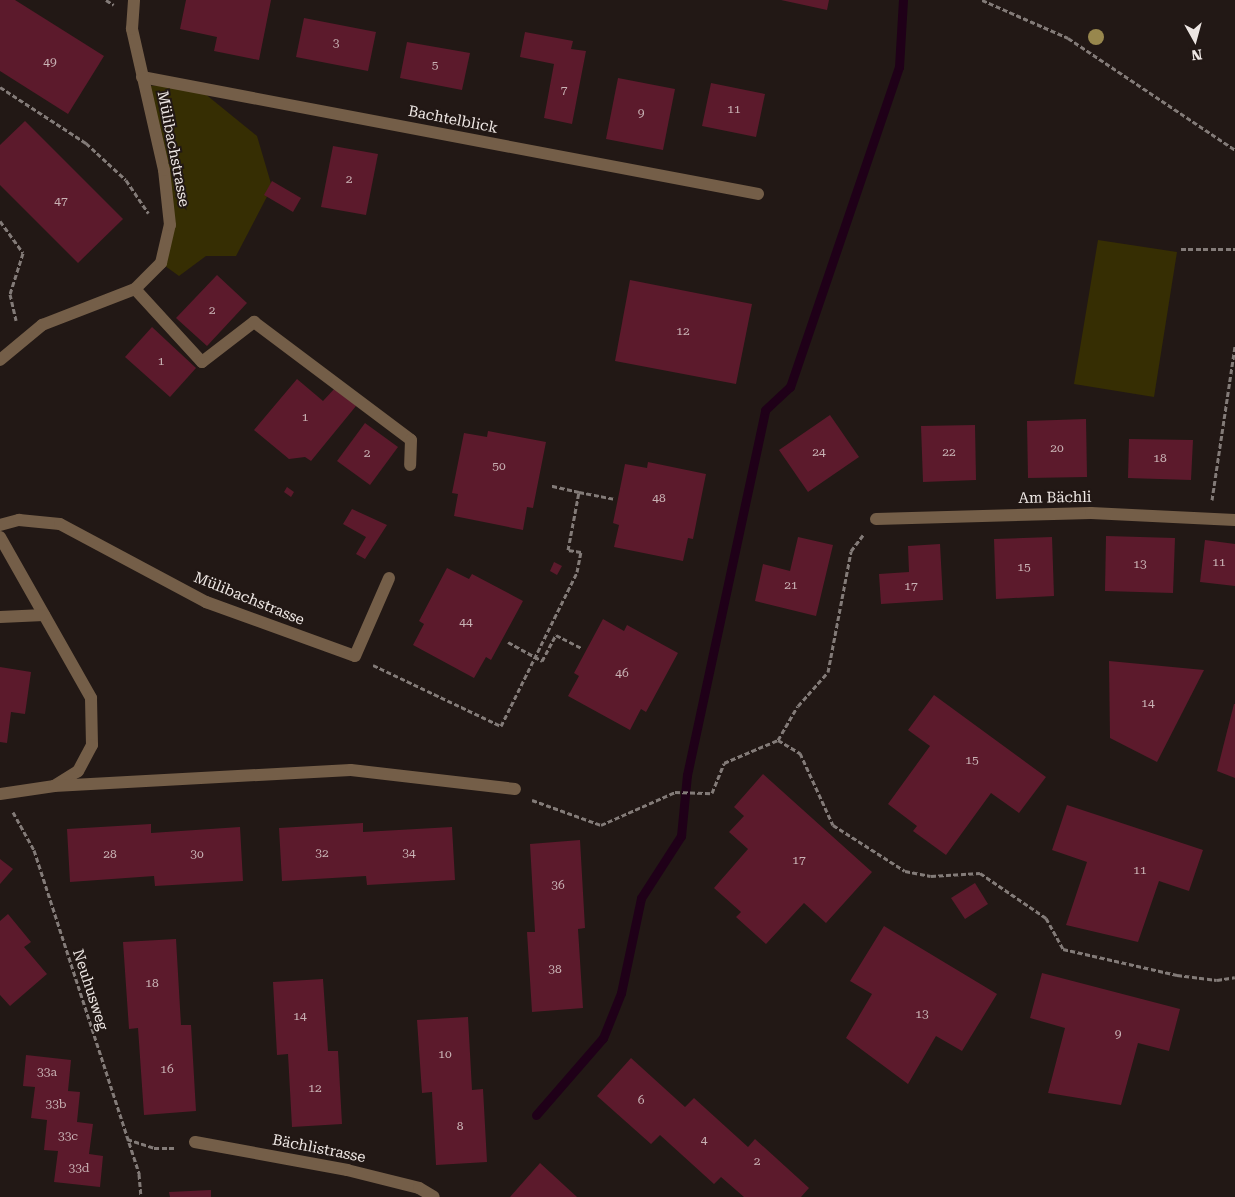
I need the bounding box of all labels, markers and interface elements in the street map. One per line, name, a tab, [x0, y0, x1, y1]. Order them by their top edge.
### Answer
north arrow	[1170, 15, 1220, 65]
house number: 3	[333, 37, 339, 51]
text: N	[1191, 46, 1203, 63]
house number: 49	[43, 56, 57, 70]
house number: 5	[432, 59, 438, 73]
house number: 7	[561, 84, 567, 98]
street label: Mülibachstrasse	[153, 89, 193, 209]
street label: Bachtelblick	[407, 102, 499, 138]
house number: 11	[727, 103, 741, 117]
house number: 9	[638, 107, 644, 121]
house number: 2	[346, 173, 352, 187]
house number: 47	[54, 195, 68, 209]
house number: 2	[209, 304, 215, 318]
house number: 12	[676, 325, 690, 339]
house number: 1	[158, 355, 164, 369]
house number: 1	[302, 411, 308, 425]
house number: 20	[1050, 442, 1064, 456]
house number: 24	[812, 446, 826, 460]
house number: 22	[942, 446, 956, 460]
house number: 2	[364, 447, 370, 461]
house number: 18	[1153, 452, 1167, 466]
house number: 50	[492, 460, 506, 474]
street label: Am Bächli	[1018, 488, 1092, 508]
house number: 48	[652, 492, 666, 506]
house number: 11	[1212, 556, 1226, 570]
house number: 13	[1133, 558, 1147, 572]
house number: 15	[1017, 561, 1031, 575]
street label: Mülibachstrasse	[191, 569, 307, 629]
house number: 21	[784, 579, 798, 593]
house number: 17	[904, 580, 918, 594]
house number: 44	[459, 616, 473, 630]
house number: 46	[615, 667, 629, 681]
house number: 14	[1141, 697, 1155, 711]
house number: 15	[965, 754, 979, 768]
house number: 32	[315, 847, 329, 861]
house number: 34	[402, 847, 416, 861]
house number: 28	[103, 848, 117, 862]
house number: 30	[190, 848, 204, 862]
house number: 17	[792, 854, 806, 868]
house number: 11	[1133, 864, 1147, 878]
house number: 36	[551, 879, 565, 893]
street label: Neuhusweg	[68, 947, 112, 1033]
house number: 38	[548, 963, 562, 977]
house number: 18	[145, 977, 159, 991]
house number: 13	[915, 1008, 929, 1022]
house number: 14	[293, 1010, 307, 1024]
house number: 9	[1115, 1028, 1121, 1042]
house number: 10	[438, 1048, 452, 1062]
house number: 16	[160, 1063, 174, 1077]
house number: 33a	[37, 1066, 57, 1080]
house number: 12	[308, 1082, 322, 1096]
house number: 6	[638, 1094, 644, 1108]
house number: 33b	[45, 1098, 67, 1112]
house number: 8	[457, 1120, 463, 1134]
house number: 33c	[58, 1130, 78, 1144]
street label: Bächlistrasse	[271, 1131, 367, 1167]
house number: 4	[701, 1134, 707, 1148]
house number: 2	[754, 1155, 760, 1169]
house number: 33d	[68, 1162, 90, 1176]

